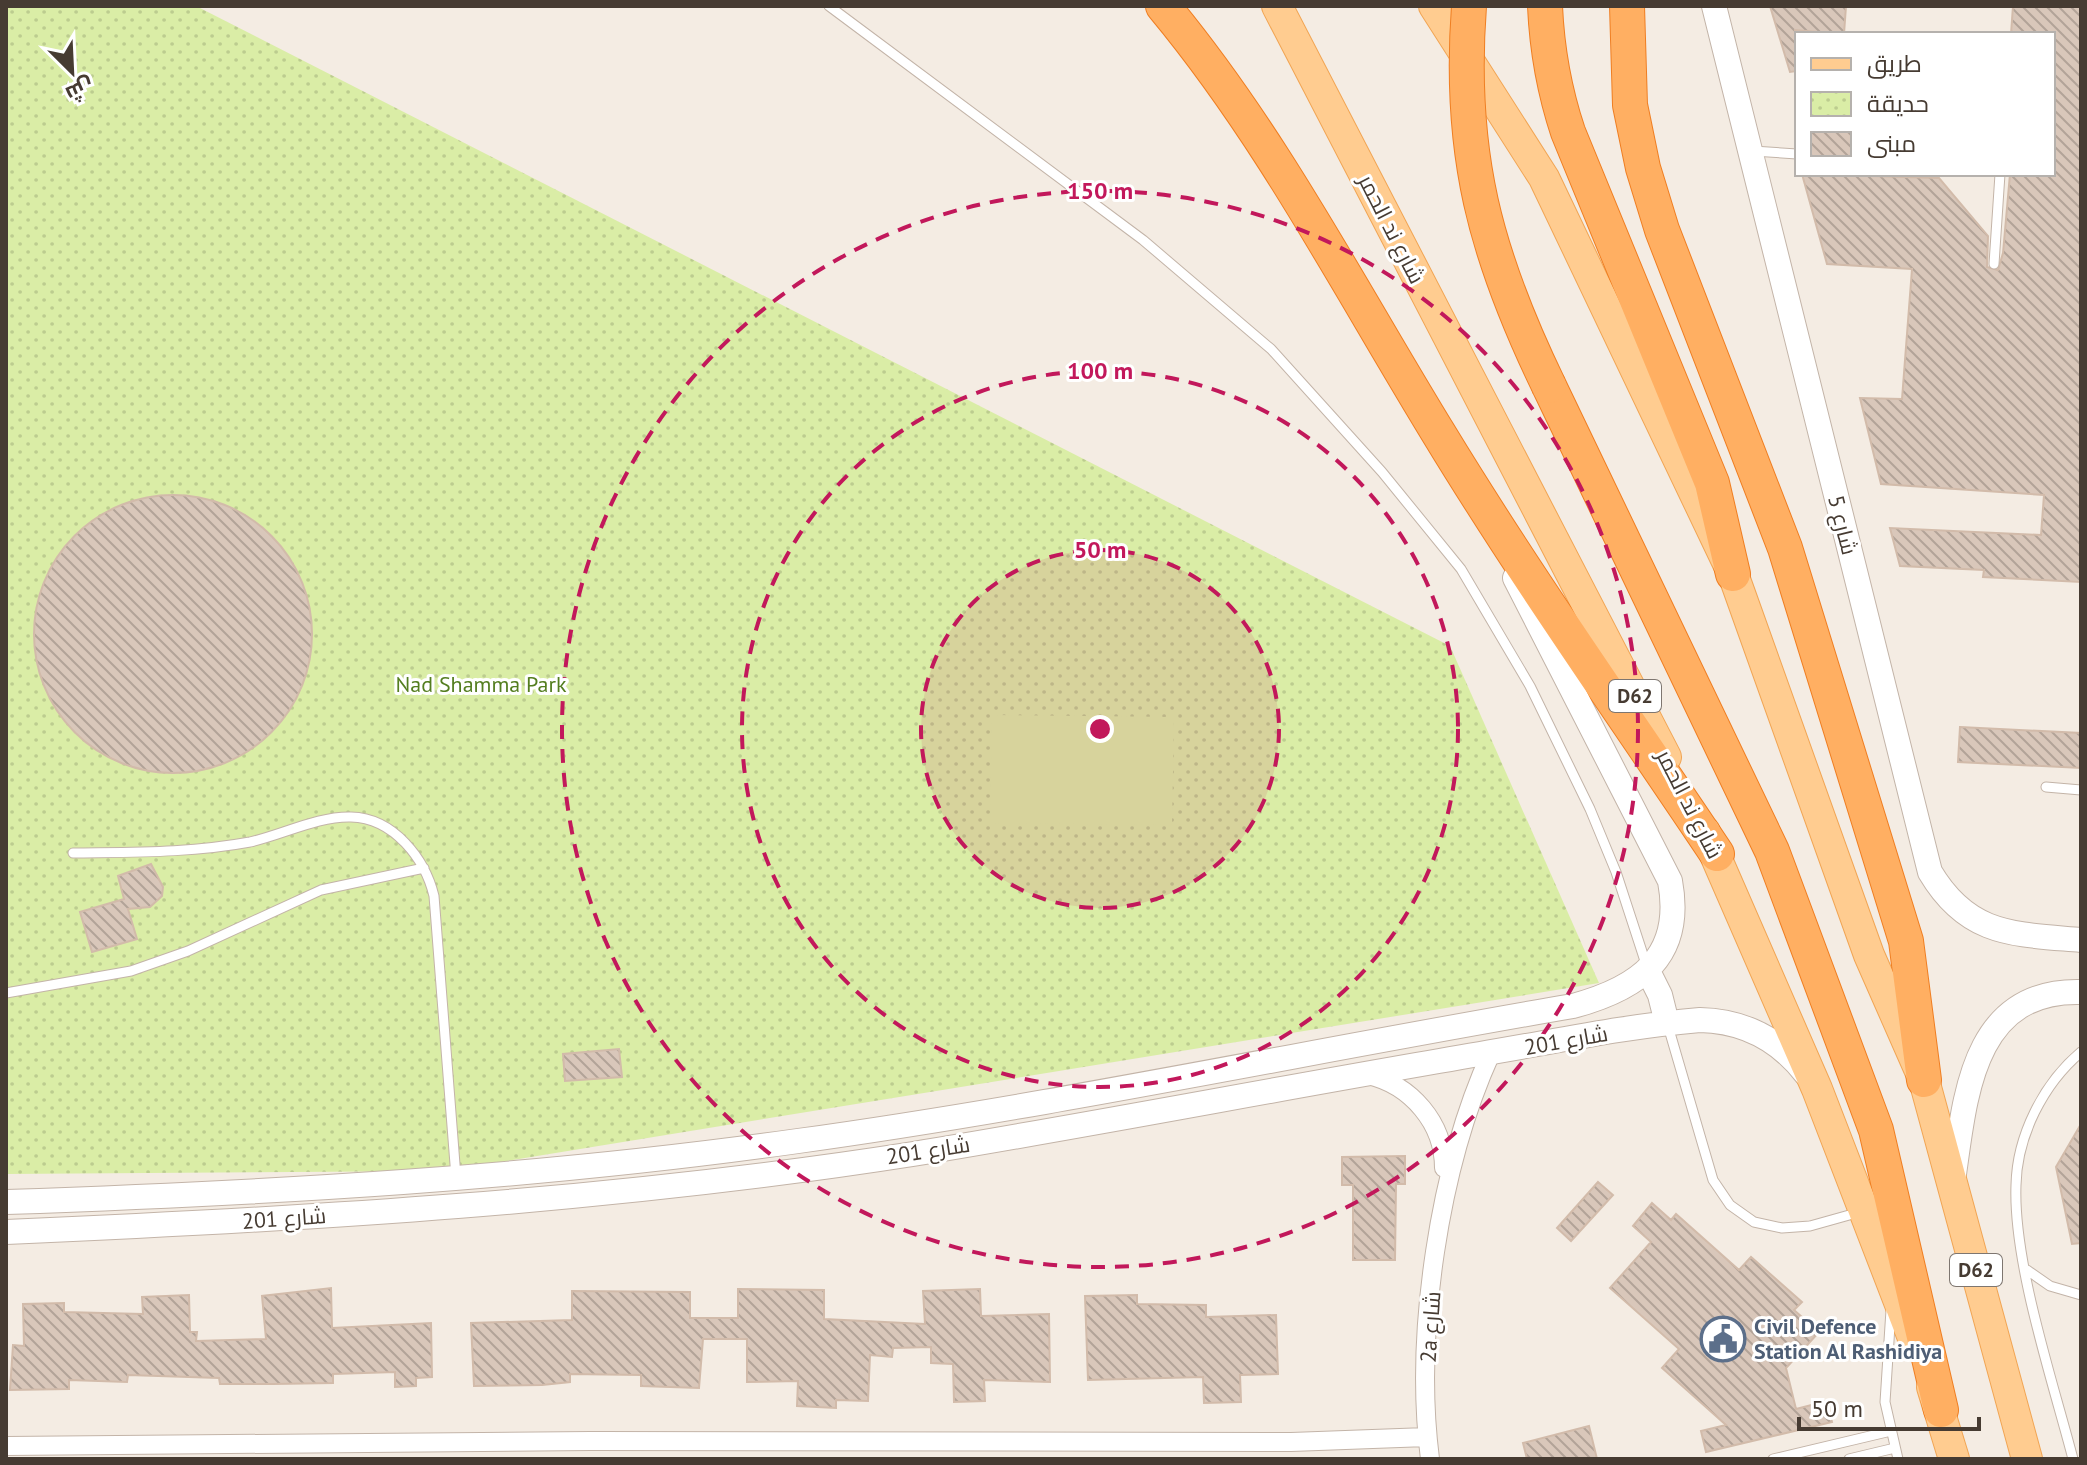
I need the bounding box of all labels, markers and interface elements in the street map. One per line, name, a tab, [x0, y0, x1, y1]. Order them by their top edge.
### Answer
north arrow	[32, 32, 112, 112]
legend	[1795, 32, 2055, 176]
text: طريق	[1867, 48, 1922, 79]
text: ش	[62, 72, 99, 109]
text: حديقة	[1867, 88, 1929, 119]
text: مبنى	[1867, 128, 1916, 159]
street label: شارع ند الحمر	[1351, 168, 1431, 289]
text: 150 m	[1067, 175, 1133, 206]
text: 100 m	[1067, 355, 1133, 386]
street label: شارع 5	[1821, 492, 1864, 558]
text: 50 m	[1074, 534, 1126, 565]
park label: Nad Shamma Park	[395, 670, 567, 698]
road number: D62	[1609, 680, 1661, 712]
centre of rings	[1086, 715, 1114, 743]
street label: شارع ند الحمر	[1649, 743, 1729, 864]
street label: شارع 201	[1522, 1019, 1610, 1062]
street label: شارع 201	[884, 1130, 972, 1171]
street label: شارع 201	[241, 1201, 327, 1236]
road number: D62	[1950, 1254, 2002, 1286]
street label: 2a شارع	[1414, 1290, 1447, 1364]
place label: Civil Defence Station Al Rashidiya	[1754, 1312, 1942, 1365]
public building icon: Civil Defence Station Al Rashidiya	[1699, 1315, 1747, 1363]
scale bar	[1799, 1381, 1979, 1431]
text: 50 m	[1811, 1393, 1863, 1424]

